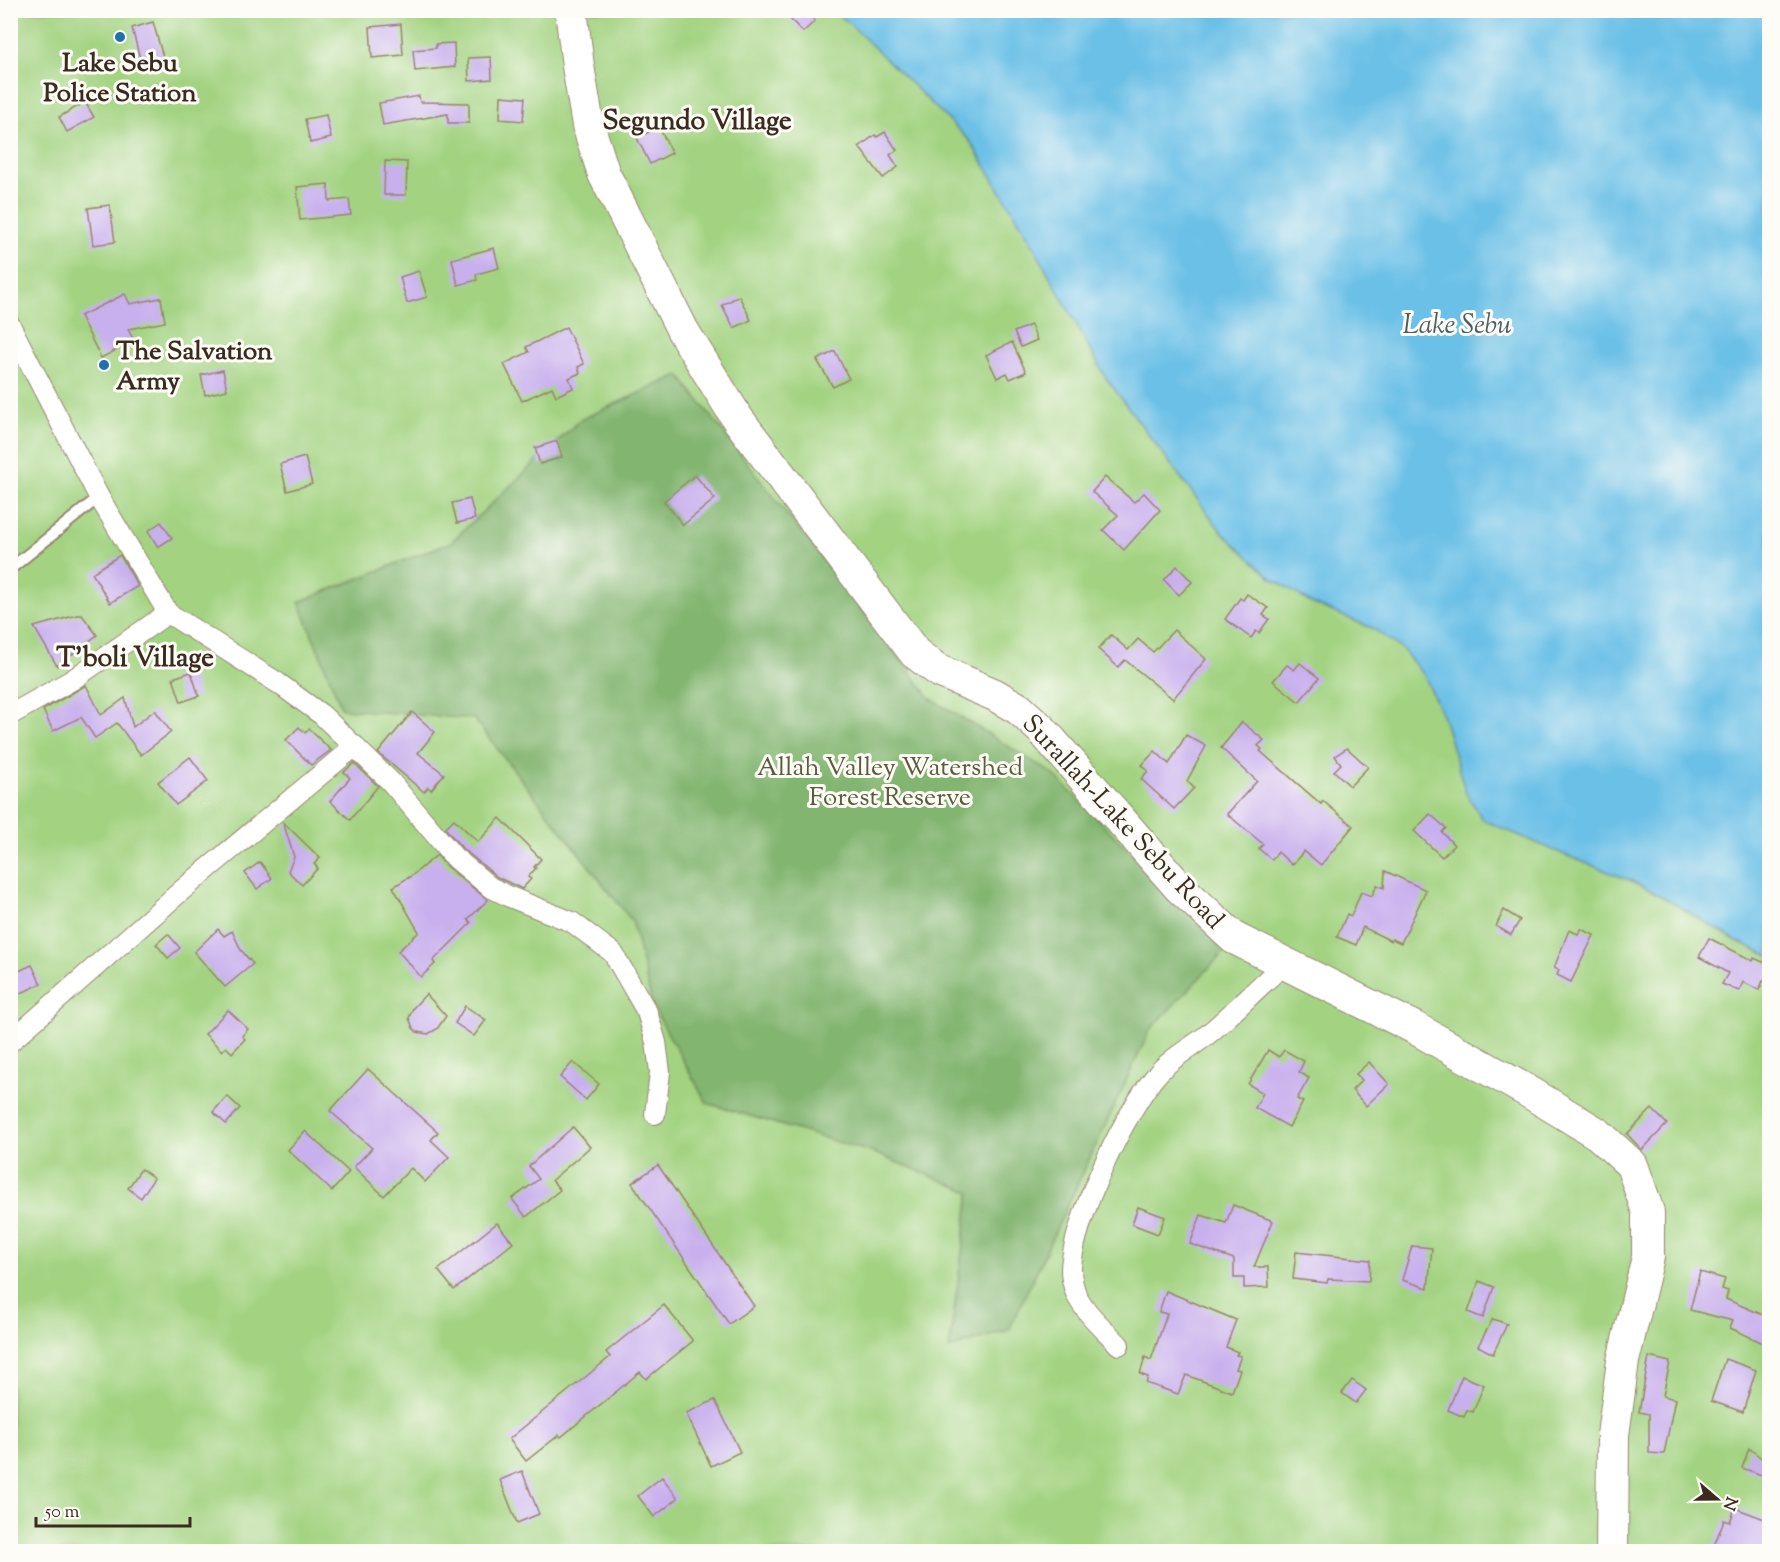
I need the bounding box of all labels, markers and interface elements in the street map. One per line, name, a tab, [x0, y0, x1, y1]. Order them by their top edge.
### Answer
marker: Lake Sebu Police Station	[113, 30, 127, 44]
place label: Lake Sebu Police Station	[43, 46, 197, 113]
district label: Segundo Village	[602, 103, 792, 142]
water label: Lake Sebu	[1403, 307, 1511, 346]
place label: The Salvation Army	[116, 334, 273, 401]
marker: The Salvation Army	[97, 358, 111, 372]
district label: T'boli Village	[56, 640, 214, 679]
street label: Surallah-Lake Sebu Road	[1012, 707, 1232, 939]
park label: Allah Valley Watershed Forest Reserve	[757, 750, 1023, 817]
north arrow	[1687, 1469, 1747, 1529]
scale bar	[36, 1490, 190, 1528]
text: N	[1716, 1493, 1742, 1513]
text: 50 m	[44, 1500, 80, 1526]

